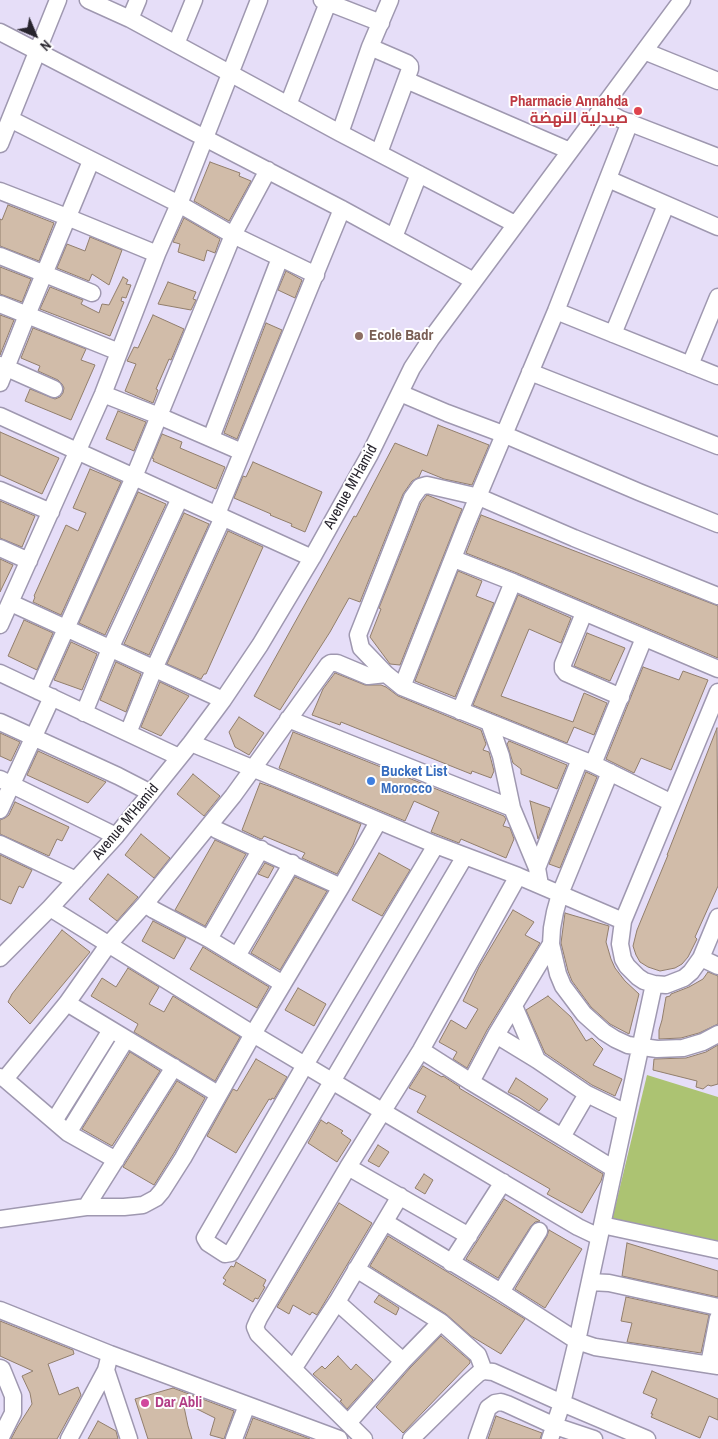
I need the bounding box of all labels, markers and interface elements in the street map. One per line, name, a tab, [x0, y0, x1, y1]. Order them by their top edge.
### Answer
north arrow	[10, 10, 60, 60]
text: N	[36, 36, 55, 55]
place label: Pharmacie Annahda صيدلية النهضة	[510, 93, 628, 128]
marker: Pharmacie Annahda صيدلية النهضة	[632, 105, 644, 117]
place label: Ecole Badr	[369, 327, 433, 345]
marker: Ecole Badr	[353, 330, 365, 342]
street label: Avenue M'Hamid	[320, 442, 382, 532]
place label: Bucket List Morocco	[381, 763, 447, 798]
marker: Bucket List Morocco	[365, 775, 377, 787]
street label: Avenue M'Hamid	[89, 780, 163, 864]
place label: Dar Abli	[155, 1394, 202, 1412]
marker: Dar Abli	[139, 1397, 151, 1409]

